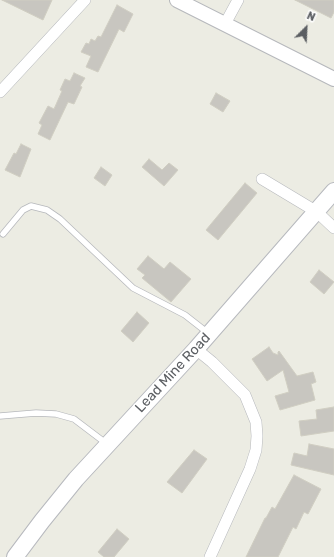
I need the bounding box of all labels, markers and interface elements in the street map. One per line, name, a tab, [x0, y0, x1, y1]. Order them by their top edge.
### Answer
north arrow	[286, 8, 326, 48]
text: N	[305, 9, 317, 24]
street label: Lead Mine Road	[132, 330, 214, 416]

